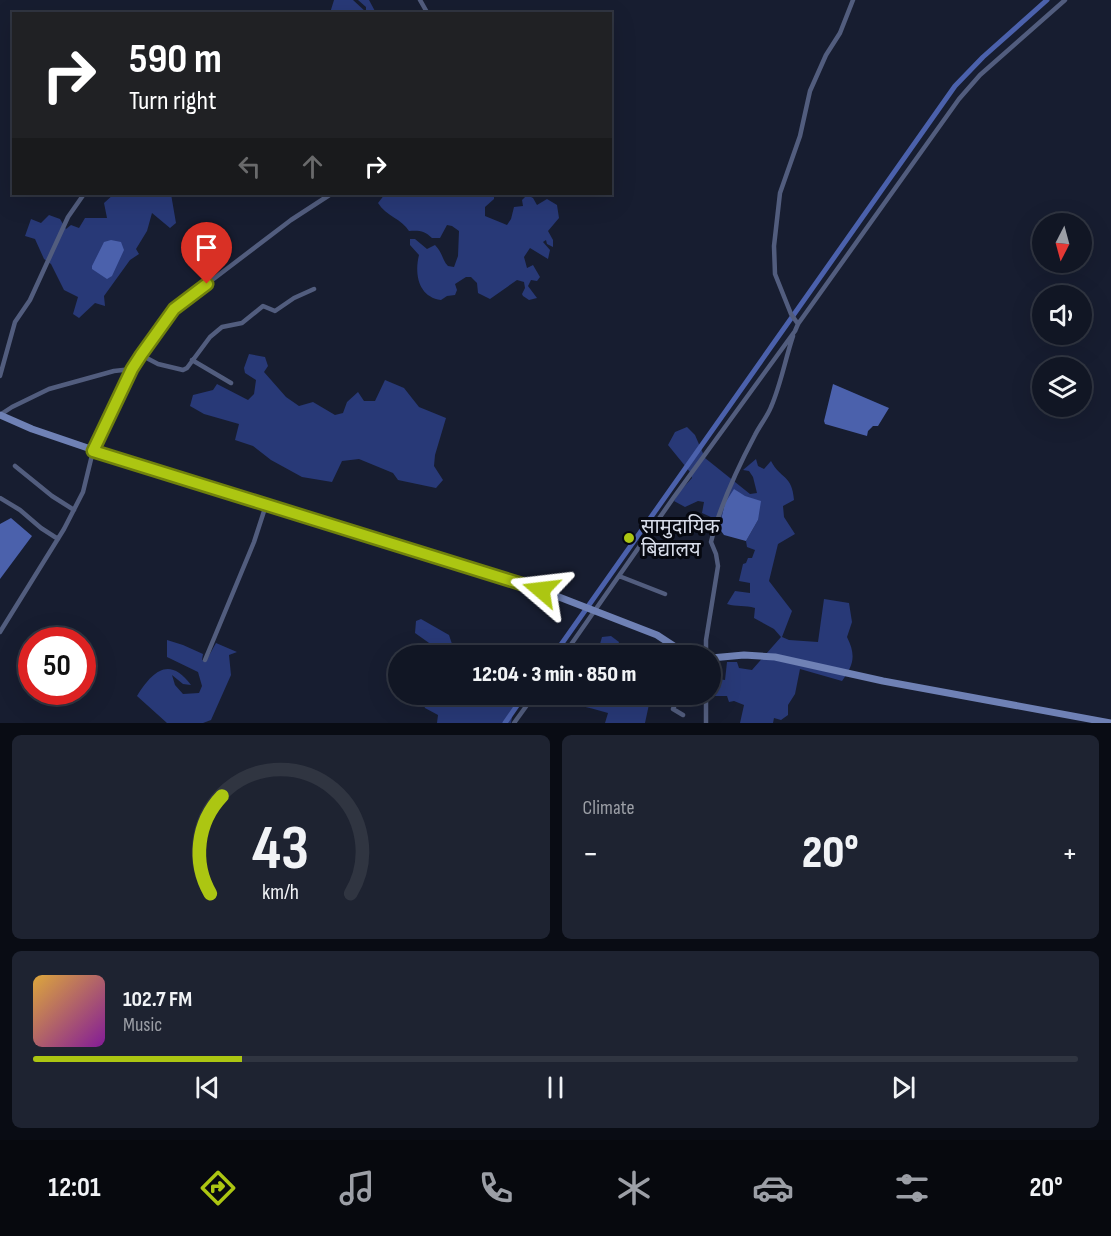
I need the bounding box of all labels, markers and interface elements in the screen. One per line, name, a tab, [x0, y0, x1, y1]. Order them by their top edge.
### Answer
text: 590 m	[129, 34, 222, 85]
icon: right	[30, 36, 108, 114]
text: Turn right	[129, 85, 216, 117]
icon: left	[233, 150, 266, 183]
icon: ahead	[296, 150, 329, 183]
icon: right	[359, 150, 392, 183]
north arrow	[1032, 213, 1092, 273]
map controls	[1032, 213, 1092, 417]
pin	[181, 222, 232, 284]
icon: arrive	[190, 231, 223, 264]
button: sound	[1032, 285, 1092, 345]
button: layers	[1032, 357, 1092, 417]
place label: सामुदायिक बिद्यालय	[641, 514, 720, 562]
marker: सामुदायिक बिद्यालय	[622, 531, 636, 545]
position arrow	[509, 558, 573, 622]
speed limit sign: 50	[18, 627, 96, 705]
text: 12:04 · 3 min · 850 m	[473, 661, 636, 688]
text: Climate	[583, 796, 635, 820]
text: 43	[252, 812, 309, 887]
text: 20°	[802, 826, 859, 881]
text: −	[583, 834, 599, 874]
text: +	[1062, 834, 1078, 874]
text: km/h	[262, 880, 299, 905]
text: 102.7 FM	[123, 986, 192, 1013]
text: Music	[123, 1013, 162, 1037]
icon: previous	[191, 1071, 224, 1104]
icon: pause	[539, 1071, 572, 1104]
icon: next	[887, 1071, 920, 1104]
icon: directions	[197, 1167, 239, 1209]
icon: music	[336, 1167, 378, 1209]
icon: phone	[475, 1167, 517, 1209]
icon: climate	[613, 1167, 655, 1209]
icon: car	[752, 1167, 794, 1209]
icon: filters	[891, 1167, 933, 1209]
text: 12:01	[48, 1172, 101, 1204]
text: 20°	[1029, 1172, 1063, 1204]

